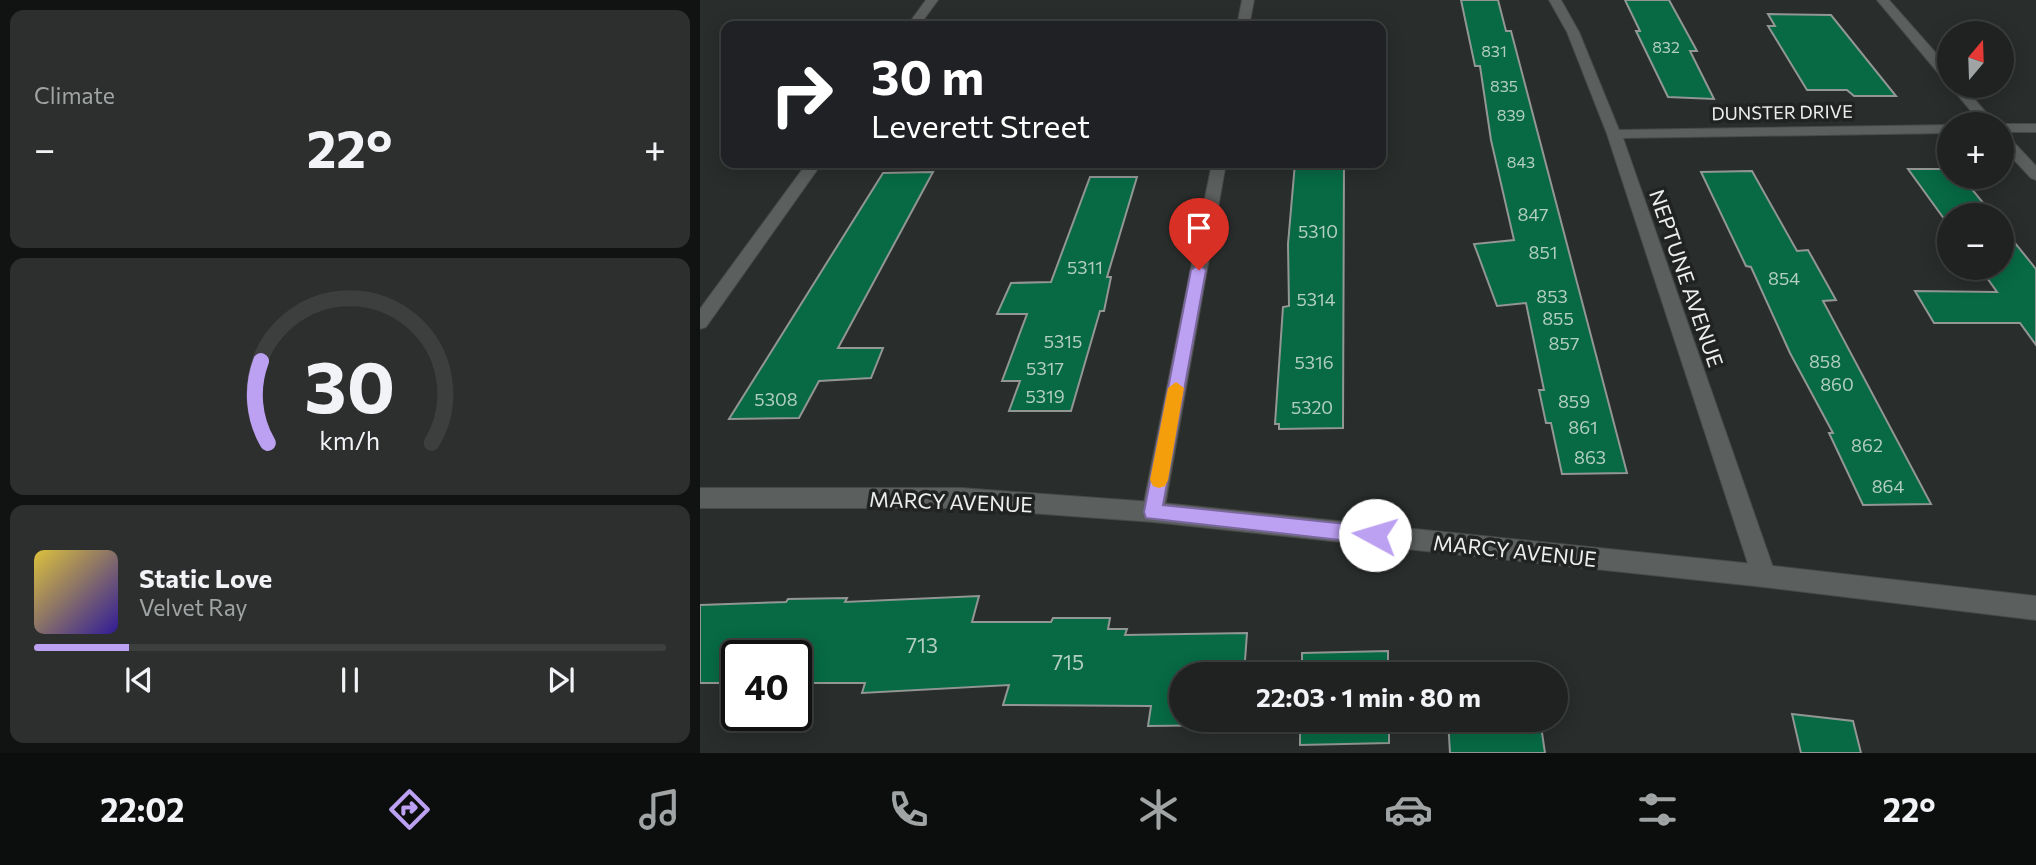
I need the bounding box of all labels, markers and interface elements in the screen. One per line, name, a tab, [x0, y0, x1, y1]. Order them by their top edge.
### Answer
north arrow	[1937, 21, 2014, 98]
map controls	[1937, 21, 2014, 280]
house number: 832	[1652, 37, 1680, 56]
house number: 831	[1481, 41, 1507, 60]
text: 30 m	[871, 45, 984, 105]
icon: right	[756, 49, 847, 140]
house number: 835	[1490, 76, 1518, 95]
text: Climate	[34, 81, 115, 109]
street label: DUNSTER DRIVE	[1711, 100, 1853, 124]
text: Leverett Street	[871, 105, 1090, 145]
house number: 839	[1497, 105, 1525, 124]
button: +	[1937, 112, 2014, 189]
text: 22°	[307, 115, 392, 179]
text: −	[34, 124, 56, 171]
text: +	[644, 124, 666, 171]
house number: 843	[1507, 152, 1535, 171]
street label: NEPTUNE AVENUE	[1645, 186, 1729, 370]
pin	[1169, 198, 1229, 270]
house number: 847	[1518, 203, 1548, 225]
button: −	[1937, 203, 2014, 280]
icon: arrive	[1180, 209, 1218, 247]
house number: 5310	[1298, 220, 1338, 242]
house number: 851	[1529, 241, 1557, 263]
house number: 5311	[1067, 256, 1103, 278]
house number: 854	[1768, 267, 1800, 289]
house number: 853	[1536, 285, 1568, 307]
house number: 5314	[1296, 288, 1336, 310]
house number: 855	[1542, 307, 1574, 329]
house number: 5315	[1044, 330, 1082, 352]
house number: 857	[1549, 332, 1579, 354]
text: 30	[305, 339, 395, 428]
house number: 858	[1809, 350, 1841, 372]
house number: 5316	[1294, 351, 1334, 373]
house number: 5317	[1026, 357, 1064, 379]
house number: 860	[1820, 373, 1854, 395]
house number: 5319	[1025, 385, 1065, 407]
house number: 5308	[754, 388, 798, 410]
house number: 859	[1558, 390, 1590, 412]
house number: 5320	[1291, 396, 1333, 418]
house number: 861	[1568, 416, 1598, 438]
text: km/h	[320, 424, 380, 454]
house number: 862	[1851, 434, 1883, 456]
house number: 863	[1574, 446, 1606, 468]
house number: 864	[1872, 475, 1905, 497]
street label: MARCY AVENUE	[869, 486, 1033, 516]
position arrow	[1338, 498, 1412, 572]
street label: MARCY AVENUE	[1432, 529, 1598, 571]
text: Static Love	[139, 562, 272, 593]
text: Velvet Ray	[139, 593, 247, 621]
house number: 713	[906, 632, 938, 657]
speed limit sign: 40	[721, 640, 812, 731]
house number: 715	[1052, 649, 1084, 674]
icon: previous	[120, 661, 158, 699]
icon: pause	[331, 661, 369, 699]
icon: next	[542, 661, 580, 699]
text: 22:03 · 1 min · 80 m	[1256, 681, 1481, 712]
icon: directions	[385, 785, 434, 834]
icon: music	[635, 785, 684, 834]
icon: phone	[884, 785, 933, 834]
icon: climate	[1134, 785, 1183, 834]
icon: car	[1384, 785, 1433, 834]
icon: filters	[1633, 785, 1682, 834]
text: 22:02	[100, 789, 184, 829]
text: 22°	[1883, 789, 1936, 829]

